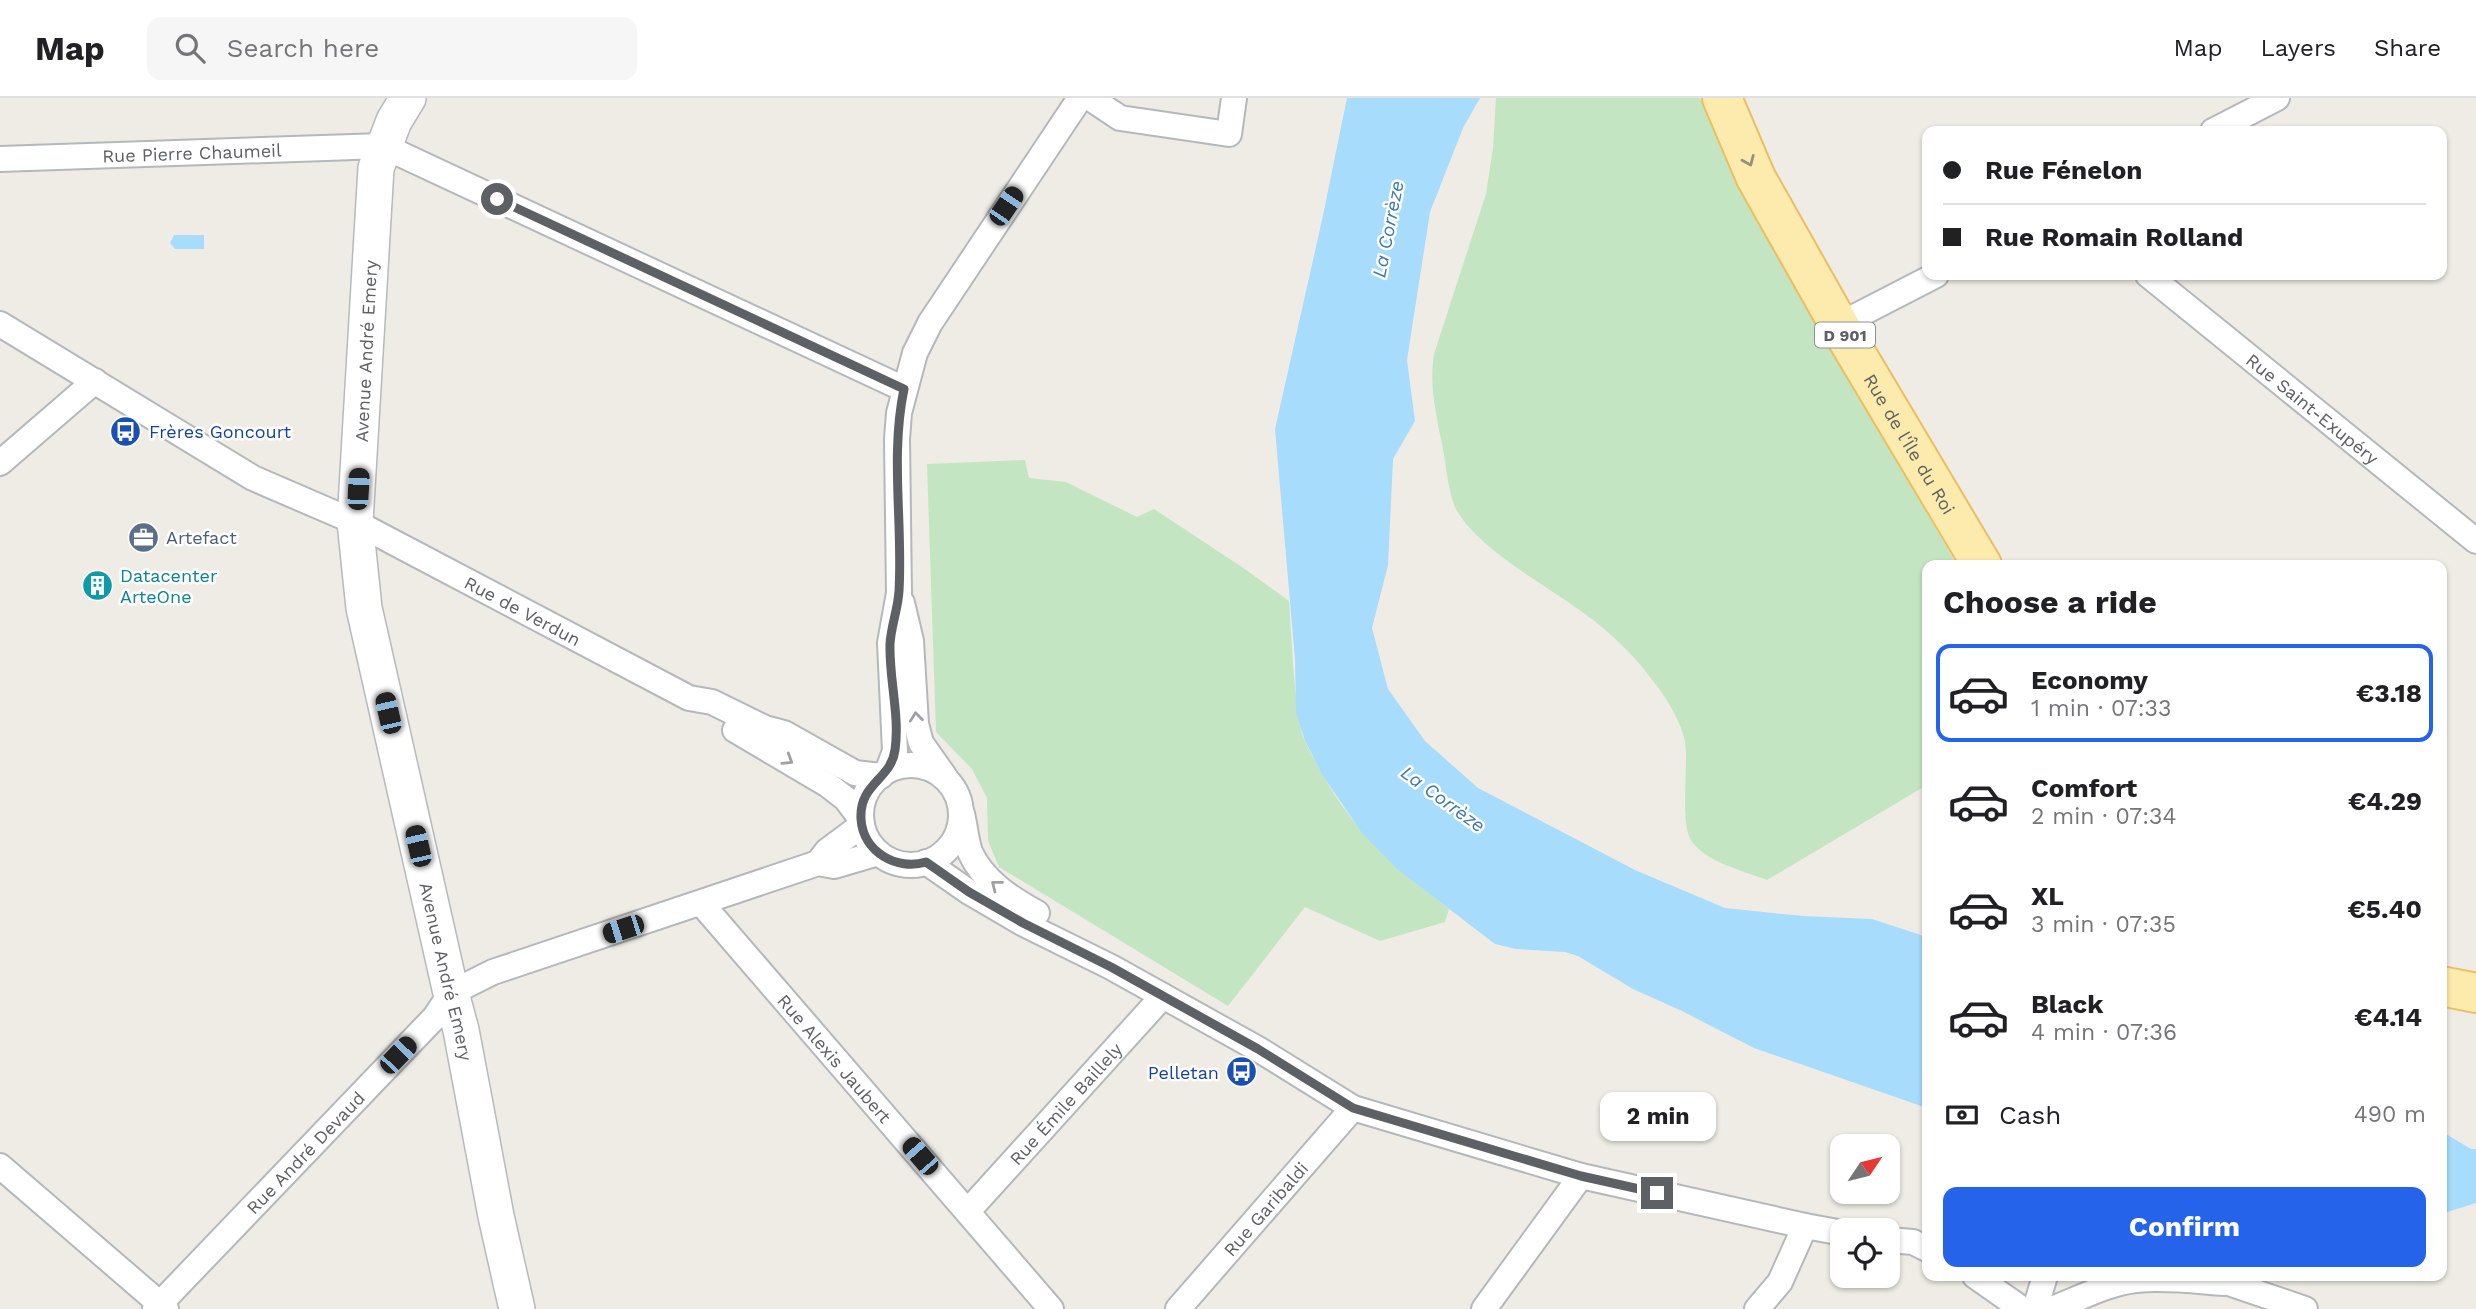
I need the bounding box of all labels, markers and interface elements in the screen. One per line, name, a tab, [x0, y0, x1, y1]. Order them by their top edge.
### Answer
search box	[147, 17, 637, 80]
text: Map	[35, 29, 105, 68]
icon: search	[171, 29, 209, 67]
text: Search here	[227, 33, 379, 63]
text: Map	[2174, 34, 2222, 62]
text: Layers	[2260, 34, 2336, 62]
text: Share	[2374, 34, 2441, 62]
street label: Rue Pierre Chaumeil	[102, 139, 282, 166]
one-way arrow	[1740, 154, 1754, 166]
text: Rue Fénelon	[1985, 155, 2142, 185]
water label: La Corrèze	[1367, 179, 1409, 279]
route start	[481, 183, 513, 215]
car	[986, 183, 1027, 229]
text: Rue Romain Rolland	[1985, 222, 2243, 252]
street label: Avenue André Emery	[351, 259, 381, 443]
road number: D 901	[1815, 322, 1875, 347]
street label: Rue Saint-Exupéry	[2242, 349, 2383, 469]
street label: Rue de l'Île du Roi	[1860, 370, 1960, 518]
bus stop icon: Frères Goncourt	[109, 414, 143, 448]
place label: Frères Goncourt	[149, 421, 292, 442]
car	[347, 467, 370, 511]
office icon: Artefact	[126, 520, 160, 554]
place label: Artefact	[166, 527, 237, 548]
place label: Datacenter ArteOne	[120, 565, 217, 607]
building icon: Datacenter ArteOne	[80, 568, 114, 602]
street label: Rue de Verdun	[461, 571, 585, 650]
text: Choose a ride	[1943, 583, 2157, 621]
icon: car	[1947, 662, 2010, 725]
text: Economy	[2031, 665, 2148, 695]
text: €3.18	[2356, 678, 2422, 708]
car	[374, 690, 403, 736]
text: 1 min · 07:33	[2031, 695, 2171, 722]
one-way arrow	[908, 711, 923, 723]
one-way arrow	[780, 752, 793, 765]
water label: La Corrèze	[1396, 761, 1490, 837]
icon: car	[1947, 770, 2010, 833]
text: Comfort	[2031, 773, 2137, 803]
text: €4.29	[2348, 786, 2422, 816]
text: 2 min · 07:34	[2031, 803, 2176, 830]
car	[404, 823, 433, 869]
icon: car	[1947, 878, 2010, 941]
street label: Avenue André Emery	[416, 880, 477, 1063]
one-way arrow	[991, 881, 1004, 894]
text: XL	[2031, 881, 2064, 911]
text: €5.40	[2348, 894, 2422, 924]
text: 3 min · 07:35	[2031, 911, 2176, 938]
car	[600, 913, 647, 945]
icon: car	[1947, 986, 2010, 1049]
text: Black	[2031, 989, 2103, 1019]
street label: Rue Alexis Jaubert	[774, 990, 896, 1127]
text: €4.14	[2354, 1002, 2422, 1032]
text: 4 min · 07:36	[2031, 1019, 2177, 1046]
car	[376, 1033, 421, 1077]
street label: Rue Émile Baillely	[1005, 1038, 1127, 1169]
bus stop icon: Pelletan	[1225, 1055, 1259, 1089]
place label: Pelletan	[1148, 1062, 1219, 1083]
street label: Rue André Devaud	[242, 1087, 369, 1218]
callout: 2 min	[1599, 1091, 1715, 1140]
icon: cash	[1943, 1096, 1981, 1134]
text: Cash	[1999, 1100, 2061, 1130]
text: 490 m	[2354, 1101, 2426, 1128]
text: 2 min	[1627, 1103, 1689, 1130]
car	[899, 1133, 942, 1179]
north arrow	[1830, 1134, 1900, 1204]
map controls	[1830, 1134, 1900, 1288]
street label: Rue Garibaldi	[1219, 1157, 1312, 1260]
route end	[1641, 1177, 1673, 1209]
button: Confirm	[1943, 1187, 2426, 1267]
button: locate	[1830, 1218, 1900, 1288]

